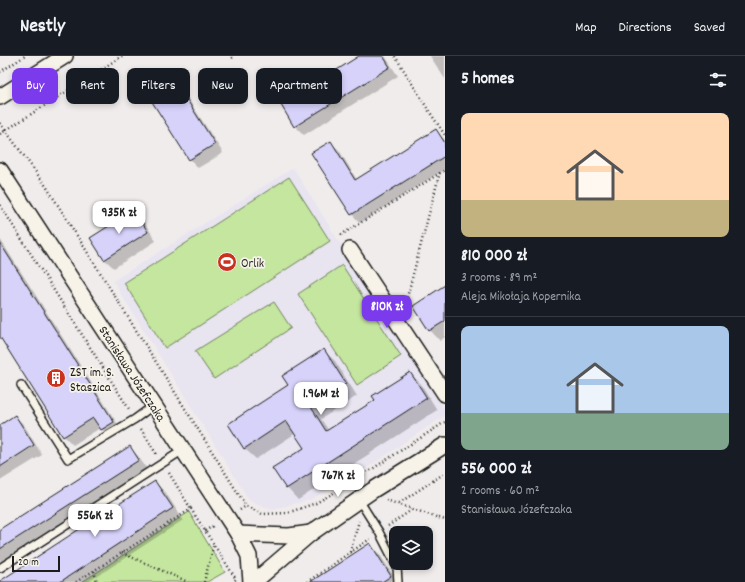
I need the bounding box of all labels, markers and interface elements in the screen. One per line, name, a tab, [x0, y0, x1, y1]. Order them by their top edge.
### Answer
text: Nestly	[20, 14, 65, 41]
text: Map	[575, 18, 597, 38]
text: Directions	[619, 18, 672, 38]
text: Saved	[694, 18, 725, 38]
chip: Buy	[12, 68, 58, 104]
chip: Rent	[66, 68, 119, 104]
chip: Filters	[127, 68, 190, 104]
chip: New	[198, 68, 248, 104]
chip: Apartment	[256, 68, 342, 104]
text: 5 homes	[461, 68, 514, 92]
icon: filters	[707, 69, 729, 91]
icon: home	[559, 139, 631, 211]
pin: 935K zł	[82, 201, 156, 235]
text: 935K zł	[102, 204, 136, 223]
text: 810 000 zł	[461, 245, 527, 269]
sports icon: Orlik	[216, 251, 238, 273]
place label: Orlik	[241, 255, 264, 274]
text: 3 rooms · 89 m²	[461, 269, 537, 288]
text: Aleja Mikołaja Kopernika	[461, 288, 581, 307]
pin: 810K zł	[350, 295, 424, 329]
text: 810K zł	[371, 298, 403, 317]
street label: Stanisława Józefczaka	[93, 323, 170, 427]
icon: home	[559, 352, 631, 424]
place label: ZST im. S. Staszica	[70, 364, 114, 398]
building icon: ZST im. S. Staszica	[45, 367, 67, 389]
pin: 1.96M zł	[280, 382, 362, 416]
text: 1.96M zł	[303, 385, 339, 404]
text: 556 000 zł	[461, 458, 531, 482]
pin: 767K zł	[301, 464, 375, 498]
text: 767K zł	[321, 467, 355, 486]
text: 2 rooms · 60 m²	[461, 482, 539, 501]
text: Stanisława Józefczaka	[461, 501, 572, 520]
pin: 556K zł	[58, 504, 132, 538]
text: 556K zł	[77, 507, 113, 526]
map controls	[389, 526, 433, 570]
button: layers	[389, 526, 433, 570]
scale bar	[12, 554, 60, 573]
text: 20 m	[18, 555, 39, 571]

